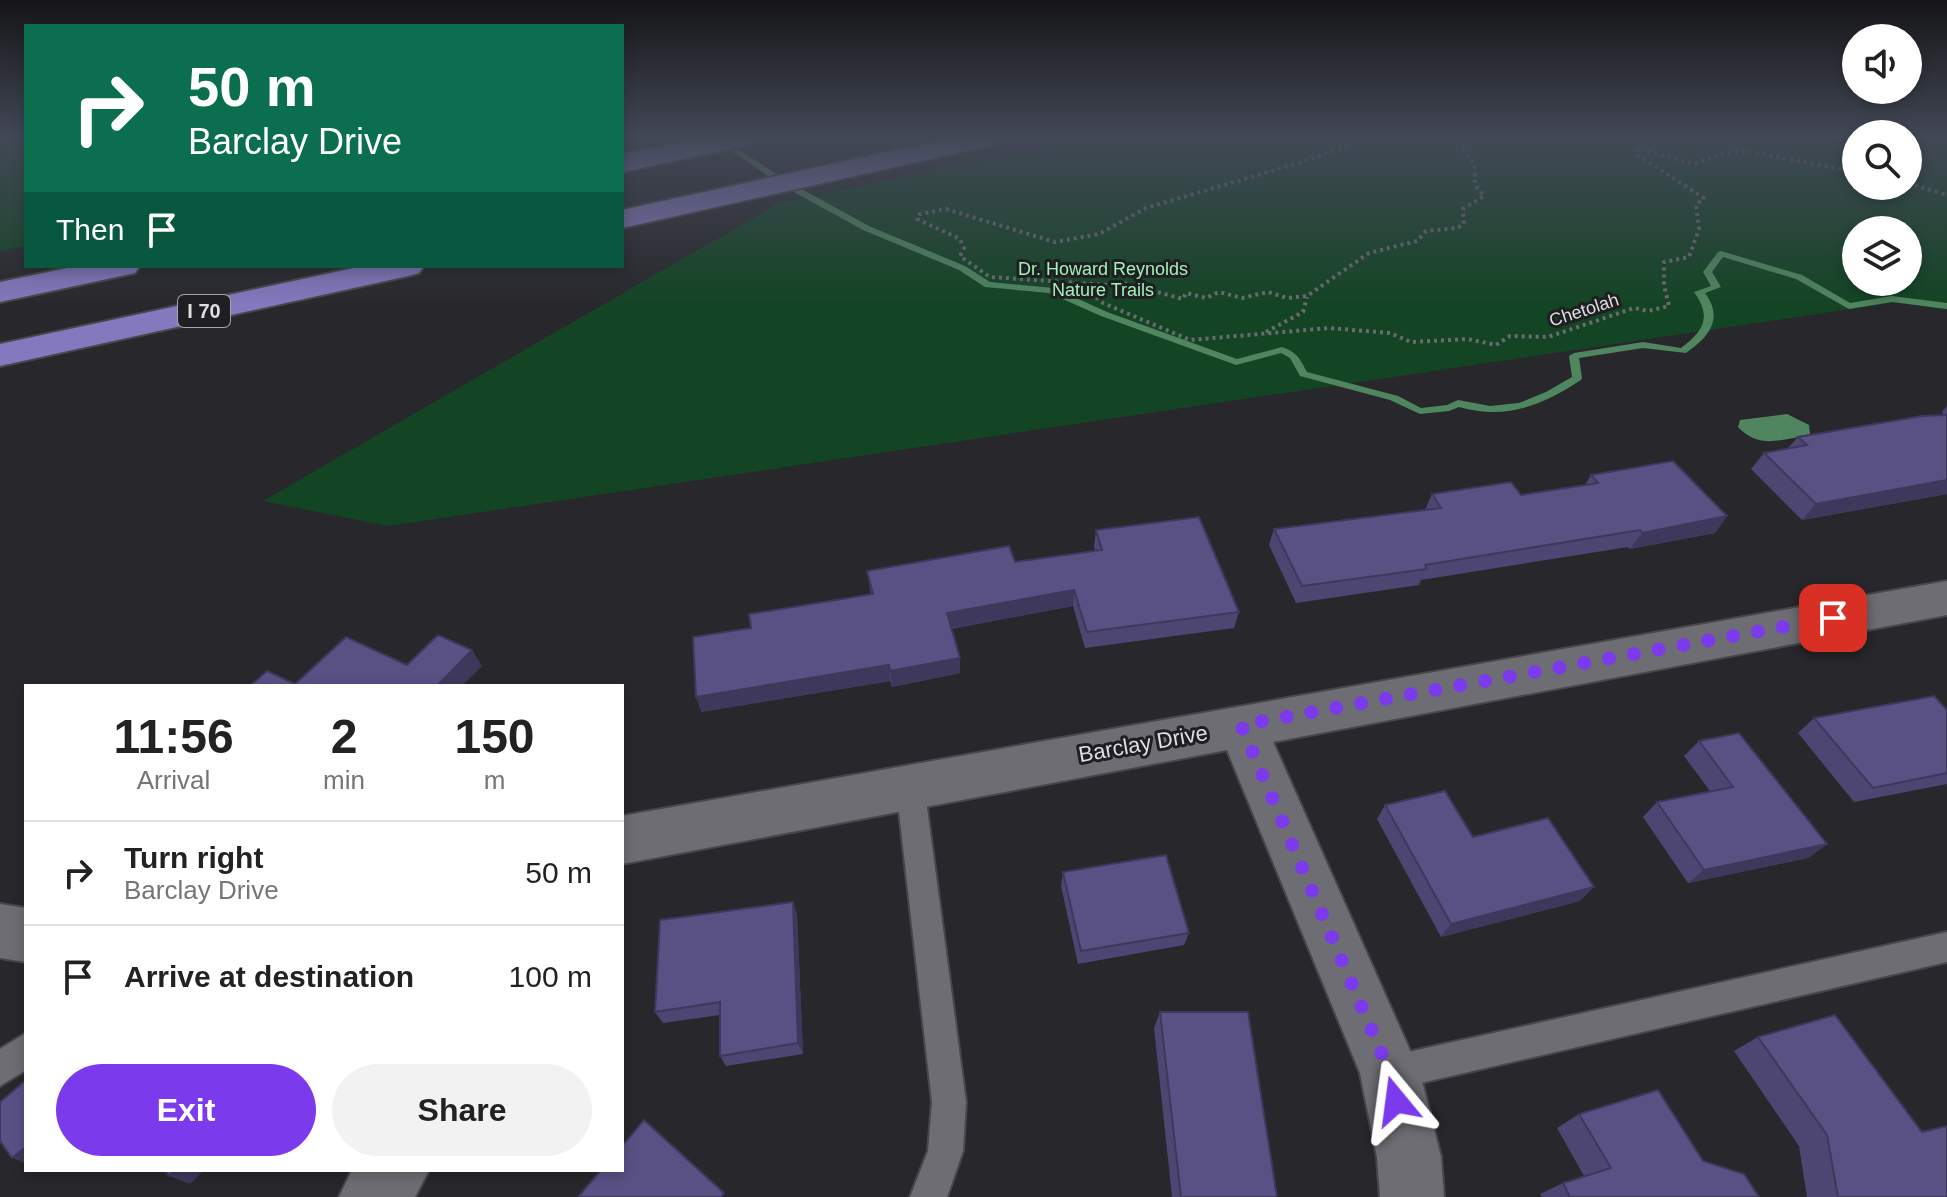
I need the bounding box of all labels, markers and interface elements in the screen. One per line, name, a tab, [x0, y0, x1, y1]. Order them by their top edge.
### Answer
map controls	[1842, 24, 1922, 296]
button: sound	[1842, 24, 1922, 104]
text: 50 m	[188, 55, 316, 118]
icon: right	[56, 56, 160, 160]
button: search	[1842, 120, 1922, 200]
text: Barclay Drive	[188, 121, 402, 162]
icon: arrive	[140, 208, 184, 252]
text: Then	[56, 213, 124, 246]
button: layers	[1842, 216, 1922, 296]
park label: Dr. Howard Reynolds Nature Trails	[1018, 259, 1188, 300]
street label: Chetolah	[1547, 289, 1621, 331]
road number: I 70	[178, 295, 230, 327]
pin	[1799, 584, 1867, 652]
icon: arrive	[1811, 596, 1855, 640]
text: 11:56	[113, 710, 234, 763]
text: 2	[331, 710, 357, 763]
text: 150	[454, 710, 535, 763]
street label: Barclay Drive	[1077, 720, 1210, 767]
text: Arrival	[137, 765, 210, 795]
text: min	[323, 765, 365, 795]
text: m	[484, 765, 505, 795]
text: Turn right	[124, 841, 263, 874]
icon: right	[56, 851, 100, 895]
text: 50 m	[525, 856, 592, 889]
text: Barclay Drive	[124, 875, 279, 905]
icon: arrive	[56, 955, 100, 999]
text: Arrive at destination	[124, 960, 414, 993]
text: 100 m	[509, 960, 592, 993]
position arrow	[1354, 1059, 1438, 1143]
button: Exit	[56, 1064, 316, 1156]
button: Share	[332, 1064, 592, 1156]

